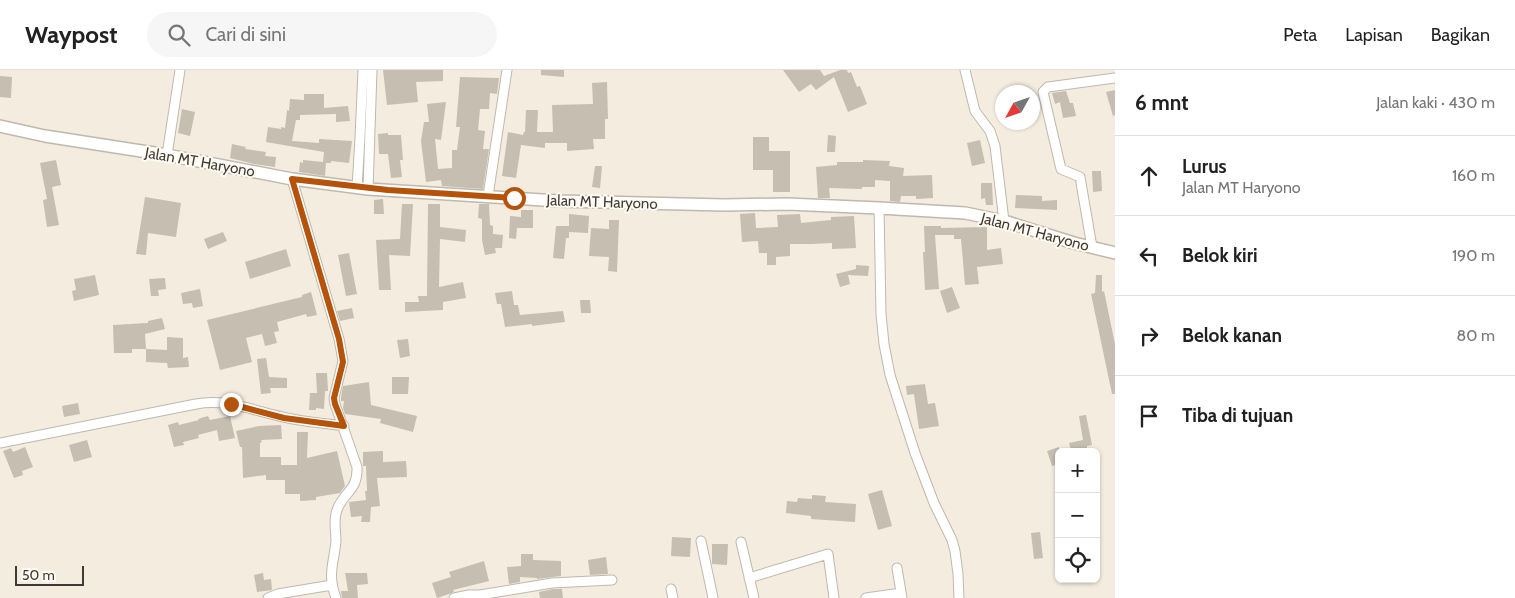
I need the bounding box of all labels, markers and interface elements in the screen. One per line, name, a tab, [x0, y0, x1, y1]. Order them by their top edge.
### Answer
search box	[147, 12, 497, 57]
text: Waypost	[25, 20, 117, 49]
icon: search	[165, 21, 193, 49]
text: Cari di sini	[205, 23, 286, 46]
text: Peta	[1283, 24, 1317, 46]
text: Lapisan	[1345, 24, 1403, 46]
text: Bagikan	[1431, 24, 1490, 46]
north arrow	[995, 85, 1040, 130]
text: 6 mnt	[1135, 90, 1188, 115]
text: Jalan kaki · 430 m	[1376, 93, 1495, 112]
street label: Jalan MT Haryono	[143, 143, 256, 181]
text: Lurus	[1182, 155, 1227, 178]
icon: ahead	[1135, 162, 1163, 190]
text: 160 m	[1452, 166, 1495, 185]
text: Jalan MT Haryono	[1182, 178, 1301, 197]
route start	[503, 187, 526, 210]
street label: Jalan MT Haryono	[545, 191, 658, 213]
street label: Jalan MT Haryono	[978, 209, 1091, 255]
icon: left	[1135, 242, 1163, 270]
text: Belok kiri	[1182, 244, 1258, 267]
text: 190 m	[1452, 246, 1495, 265]
icon: right	[1135, 322, 1163, 350]
text: Belok kanan	[1182, 324, 1282, 347]
text: 80 m	[1457, 326, 1495, 345]
route end	[220, 393, 243, 416]
icon: arrive	[1135, 402, 1163, 430]
text: Tiba di tujuan	[1182, 404, 1293, 427]
map controls	[1055, 448, 1100, 583]
button: +	[1055, 448, 1100, 493]
button: −	[1055, 493, 1100, 538]
button: locate	[1055, 538, 1100, 583]
scale bar	[15, 563, 84, 586]
text: 50 m	[22, 566, 55, 584]

